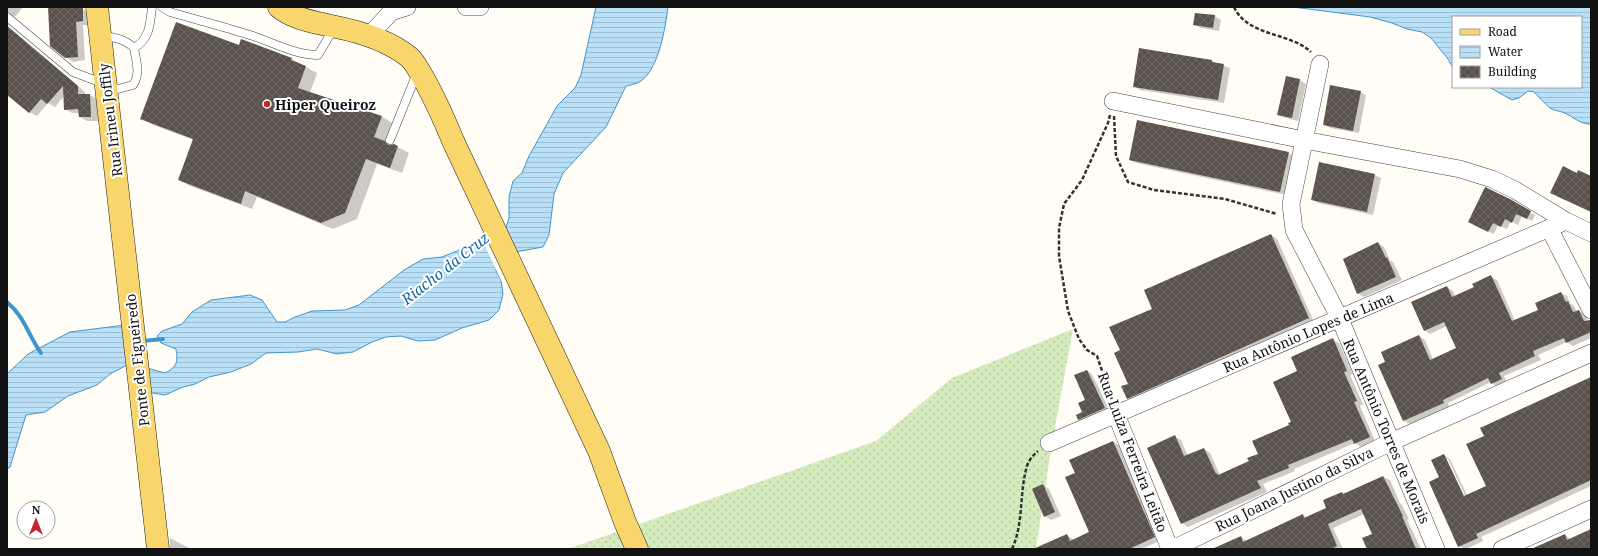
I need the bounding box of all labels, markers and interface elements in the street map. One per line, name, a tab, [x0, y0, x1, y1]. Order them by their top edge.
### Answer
legend	[1452, 16, 1582, 88]
text: Road	[1488, 23, 1518, 40]
text: Water	[1488, 43, 1523, 60]
street label: Rua Irineu Joffily	[94, 62, 126, 178]
text: Building	[1488, 63, 1537, 80]
place label: Hiper Queiroz	[275, 95, 376, 114]
marker: Hiper Queiroz	[262, 99, 272, 109]
water label: Riacho da Cruz	[396, 227, 493, 309]
street label: Rua Antônio Lopes de Lima	[1220, 287, 1396, 377]
street label: Ponte de Figueiredo	[121, 293, 153, 427]
street label: Rua Antônio Torres de Morais	[1339, 336, 1435, 526]
street label: Rua Luiza Ferreira Leitão	[1094, 369, 1172, 535]
street label: Rua Joana Justino da Silva	[1212, 442, 1376, 536]
north arrow	[16, 500, 56, 540]
text: N	[32, 502, 41, 517]

